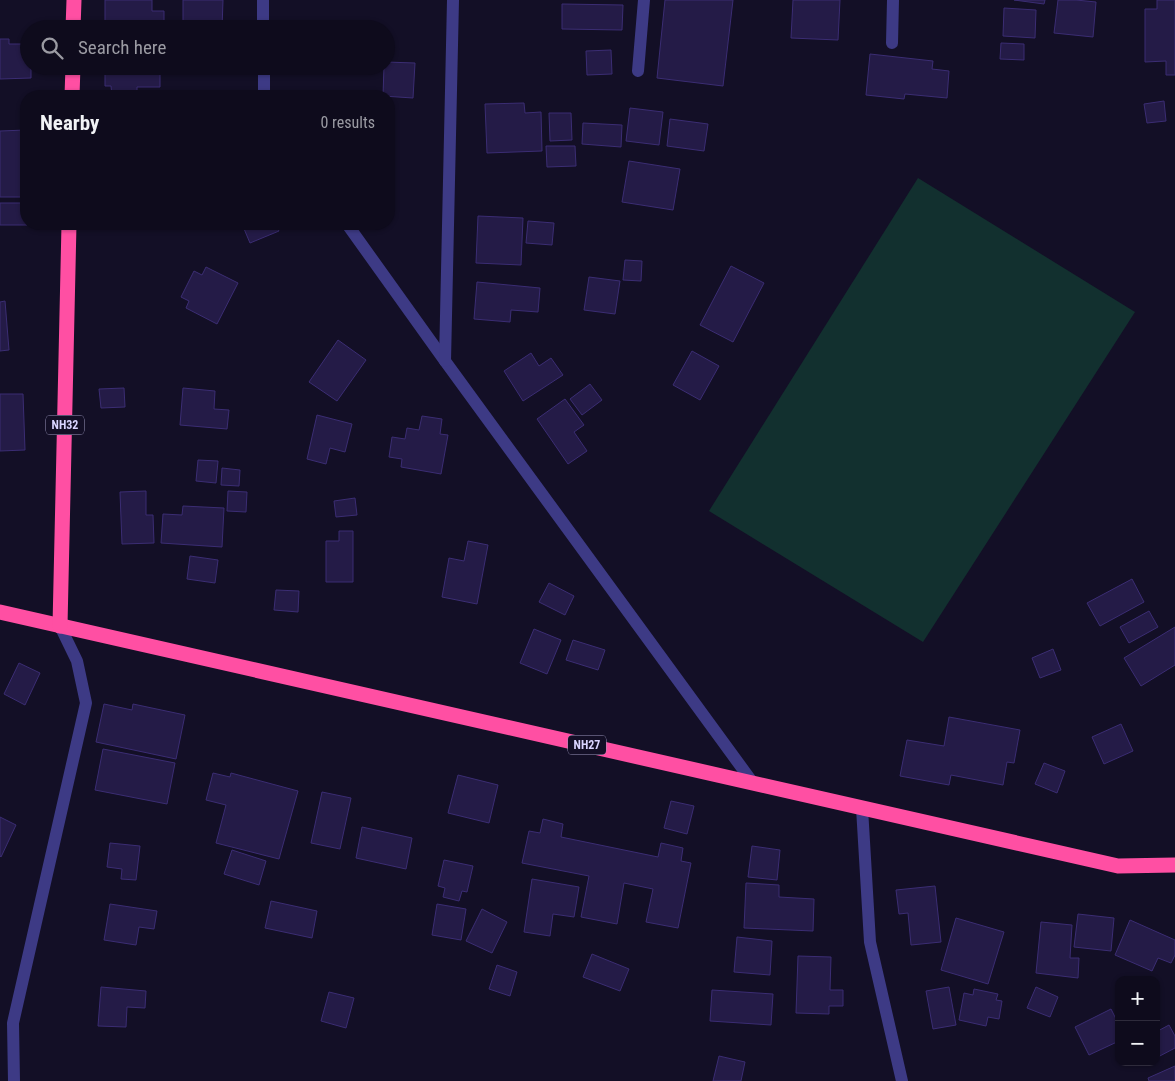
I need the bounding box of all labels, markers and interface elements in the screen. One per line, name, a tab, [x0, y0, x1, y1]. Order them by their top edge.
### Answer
search box	[20, 20, 395, 75]
icon: search	[38, 34, 66, 62]
text: Search here	[78, 36, 166, 59]
text: Nearby	[40, 111, 99, 135]
text: 0 results	[320, 113, 375, 132]
road number: NH32	[46, 416, 84, 434]
road number: NH27	[568, 736, 606, 754]
map controls	[1115, 976, 1160, 1066]
button: +	[1115, 976, 1160, 1021]
button: −	[1115, 1021, 1160, 1066]

